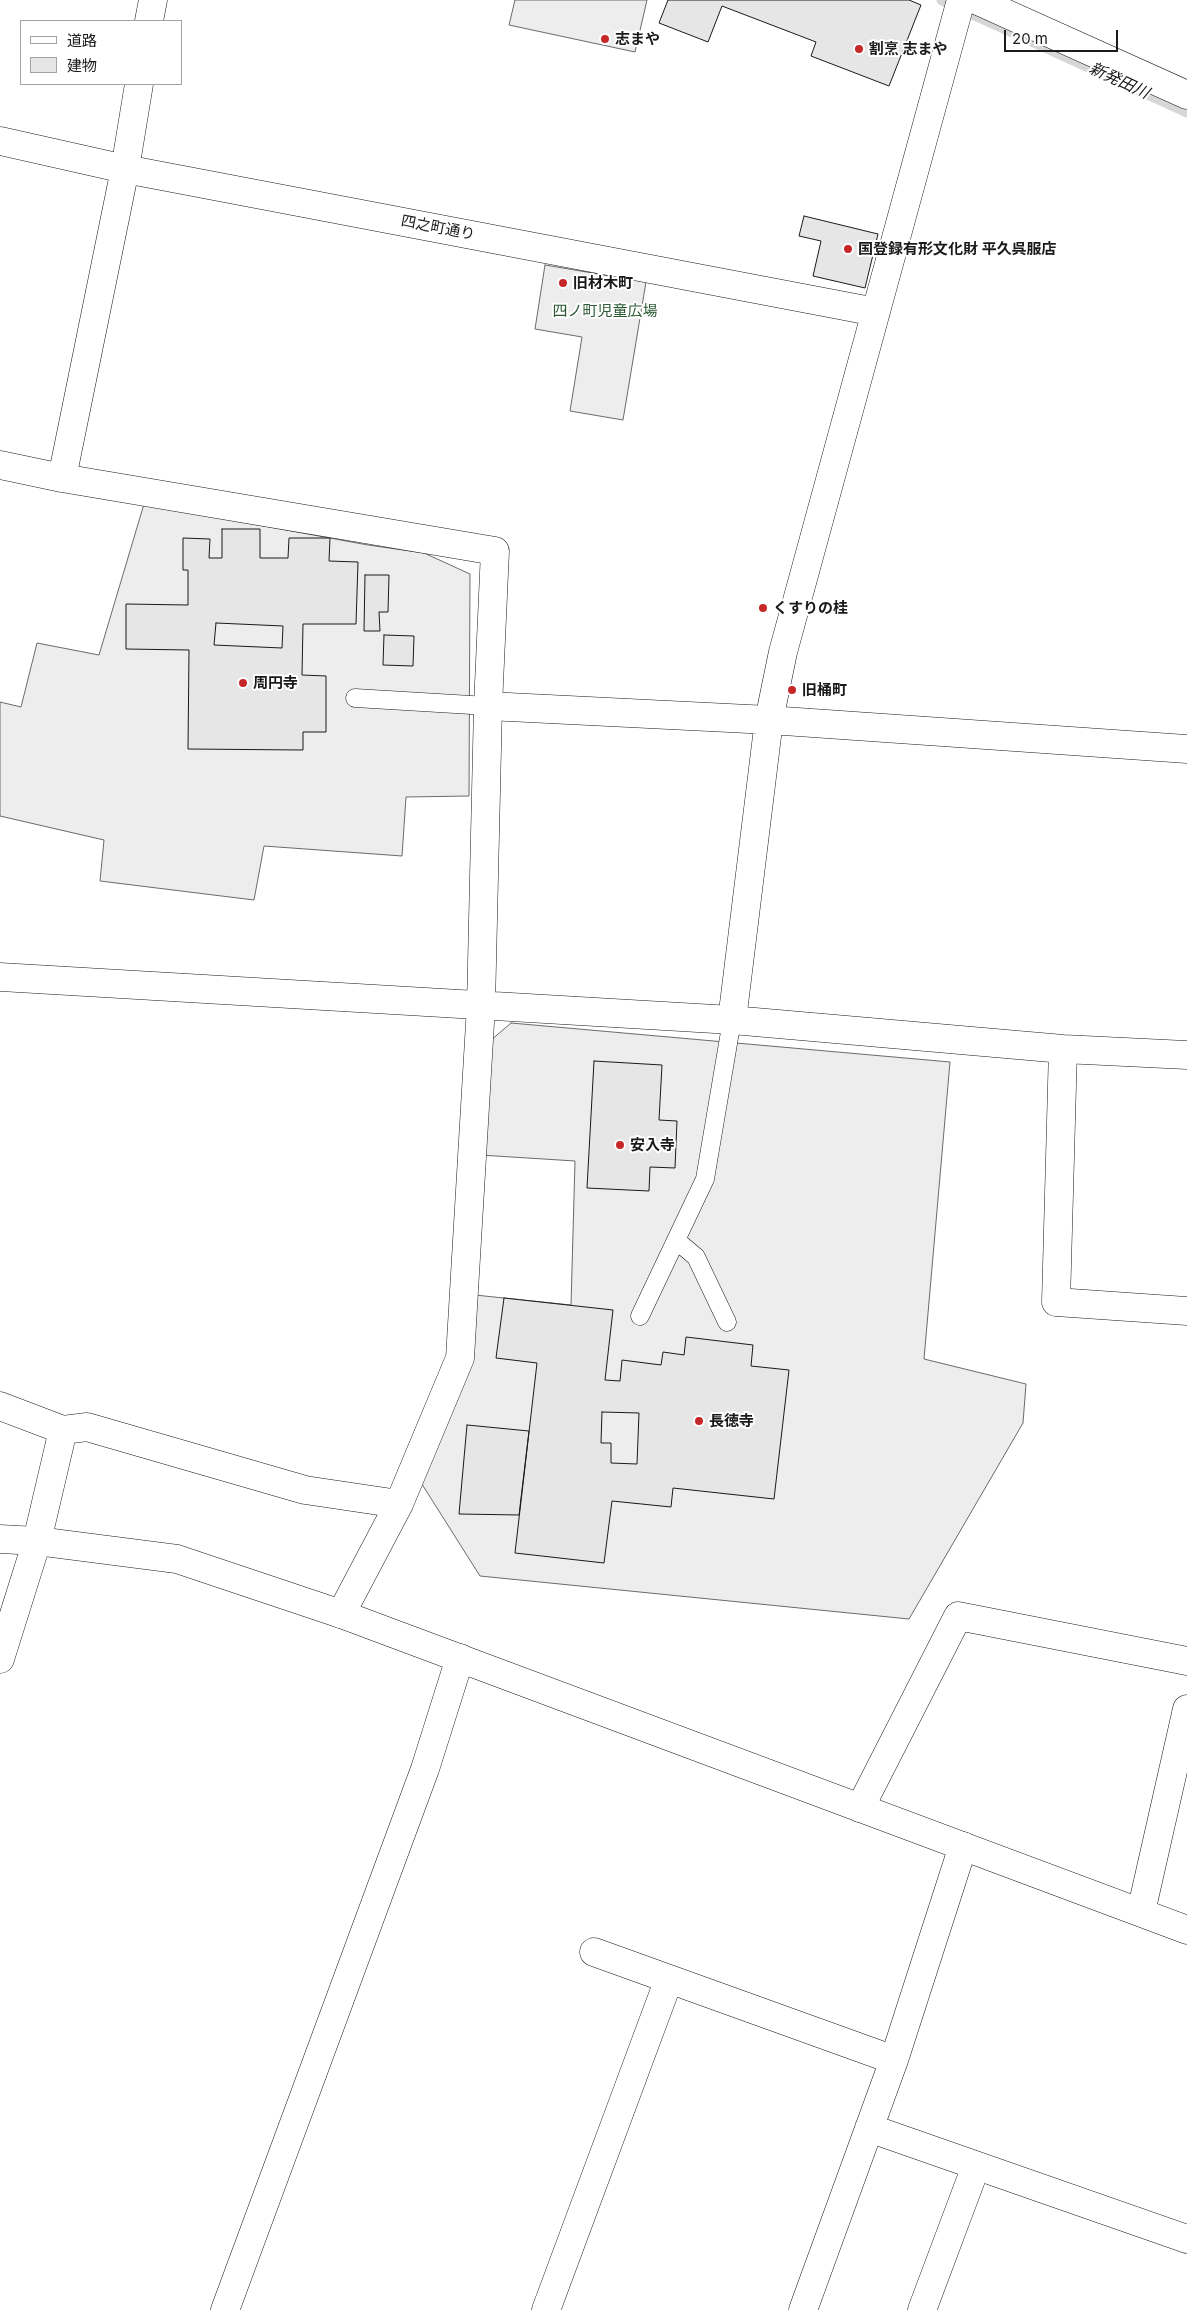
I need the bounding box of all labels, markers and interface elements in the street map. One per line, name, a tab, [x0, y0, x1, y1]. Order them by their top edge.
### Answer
legend	[20, 20, 182, 85]
scale bar	[1007, 20, 1121, 52]
text: 20 m	[1012, 29, 1048, 48]
place label: 志まや	[615, 30, 660, 48]
text: 道路	[67, 31, 97, 50]
marker: 志まや	[599, 33, 611, 45]
place label: 割烹 志まや	[869, 40, 948, 58]
marker: 割烹 志まや	[853, 43, 865, 55]
text: 建物	[67, 56, 97, 75]
water label: 新発田川	[1086, 59, 1152, 103]
street label: 四之町通り	[399, 212, 477, 244]
place label: 国登録有形文化財 平久呉服店	[858, 240, 1057, 258]
marker: 国登録有形文化財 平久呉服店	[842, 243, 854, 255]
place label: 旧材木町	[573, 274, 633, 292]
marker: 旧材木町	[557, 277, 569, 289]
park label: 四ノ町児童広場	[553, 302, 657, 320]
place label: くすりの桂	[773, 599, 848, 617]
marker: くすりの桂	[757, 602, 769, 614]
place label: 周円寺	[253, 674, 298, 692]
marker: 周円寺	[237, 677, 249, 689]
place label: 旧桶町	[802, 681, 847, 699]
marker: 旧桶町	[786, 684, 798, 696]
place label: 安入寺	[630, 1136, 675, 1154]
marker: 安入寺	[614, 1139, 626, 1151]
place label: 長徳寺	[709, 1412, 754, 1430]
marker: 長徳寺	[693, 1415, 705, 1427]

